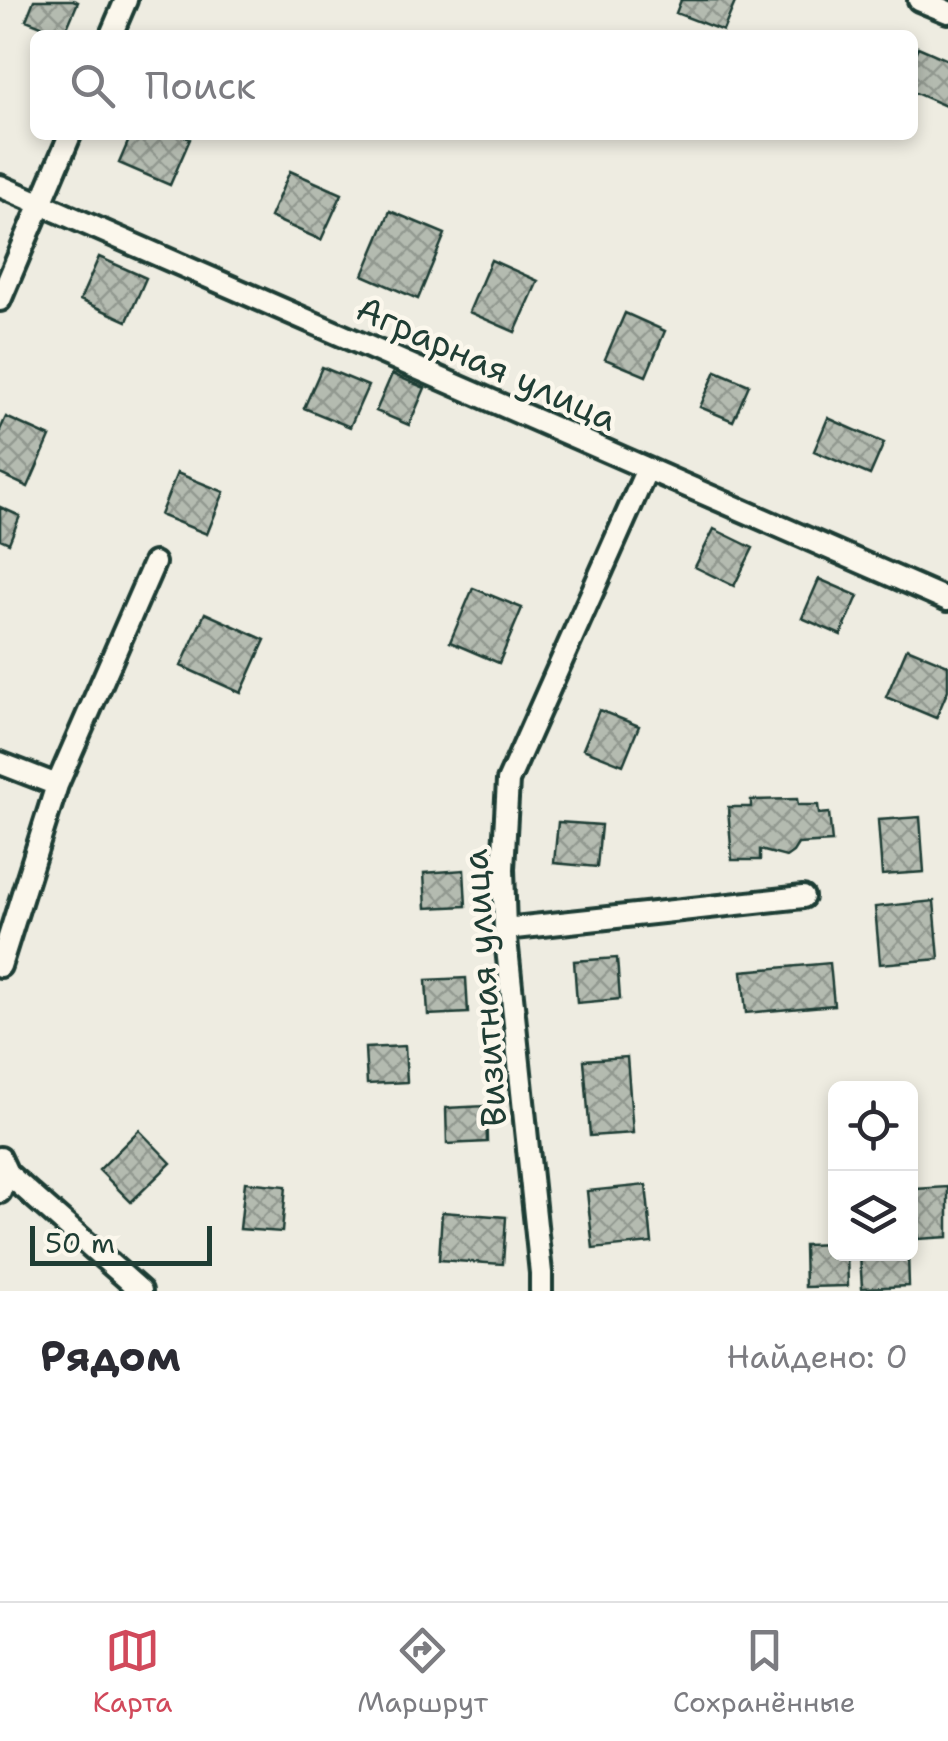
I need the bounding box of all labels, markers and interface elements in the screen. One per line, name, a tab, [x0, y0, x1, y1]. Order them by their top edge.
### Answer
search box	[30, 30, 918, 140]
icon: search	[65, 58, 120, 113]
text: Поиск	[145, 60, 256, 111]
street label: Аграрная улица	[349, 284, 625, 442]
street label: Визитная улица	[451, 847, 517, 1129]
map controls	[828, 1081, 918, 1261]
button: locate	[828, 1081, 918, 1171]
button: layers	[828, 1171, 918, 1261]
scale bar	[30, 1221, 212, 1266]
text: 50 m	[45, 1224, 115, 1262]
text: Рядом	[40, 1328, 181, 1384]
text: Найдено: 0	[727, 1335, 908, 1378]
tab: Карта	[92, 1623, 173, 1721]
tab: Маршрут	[357, 1623, 488, 1721]
tab: Сохранённые	[673, 1623, 856, 1721]

